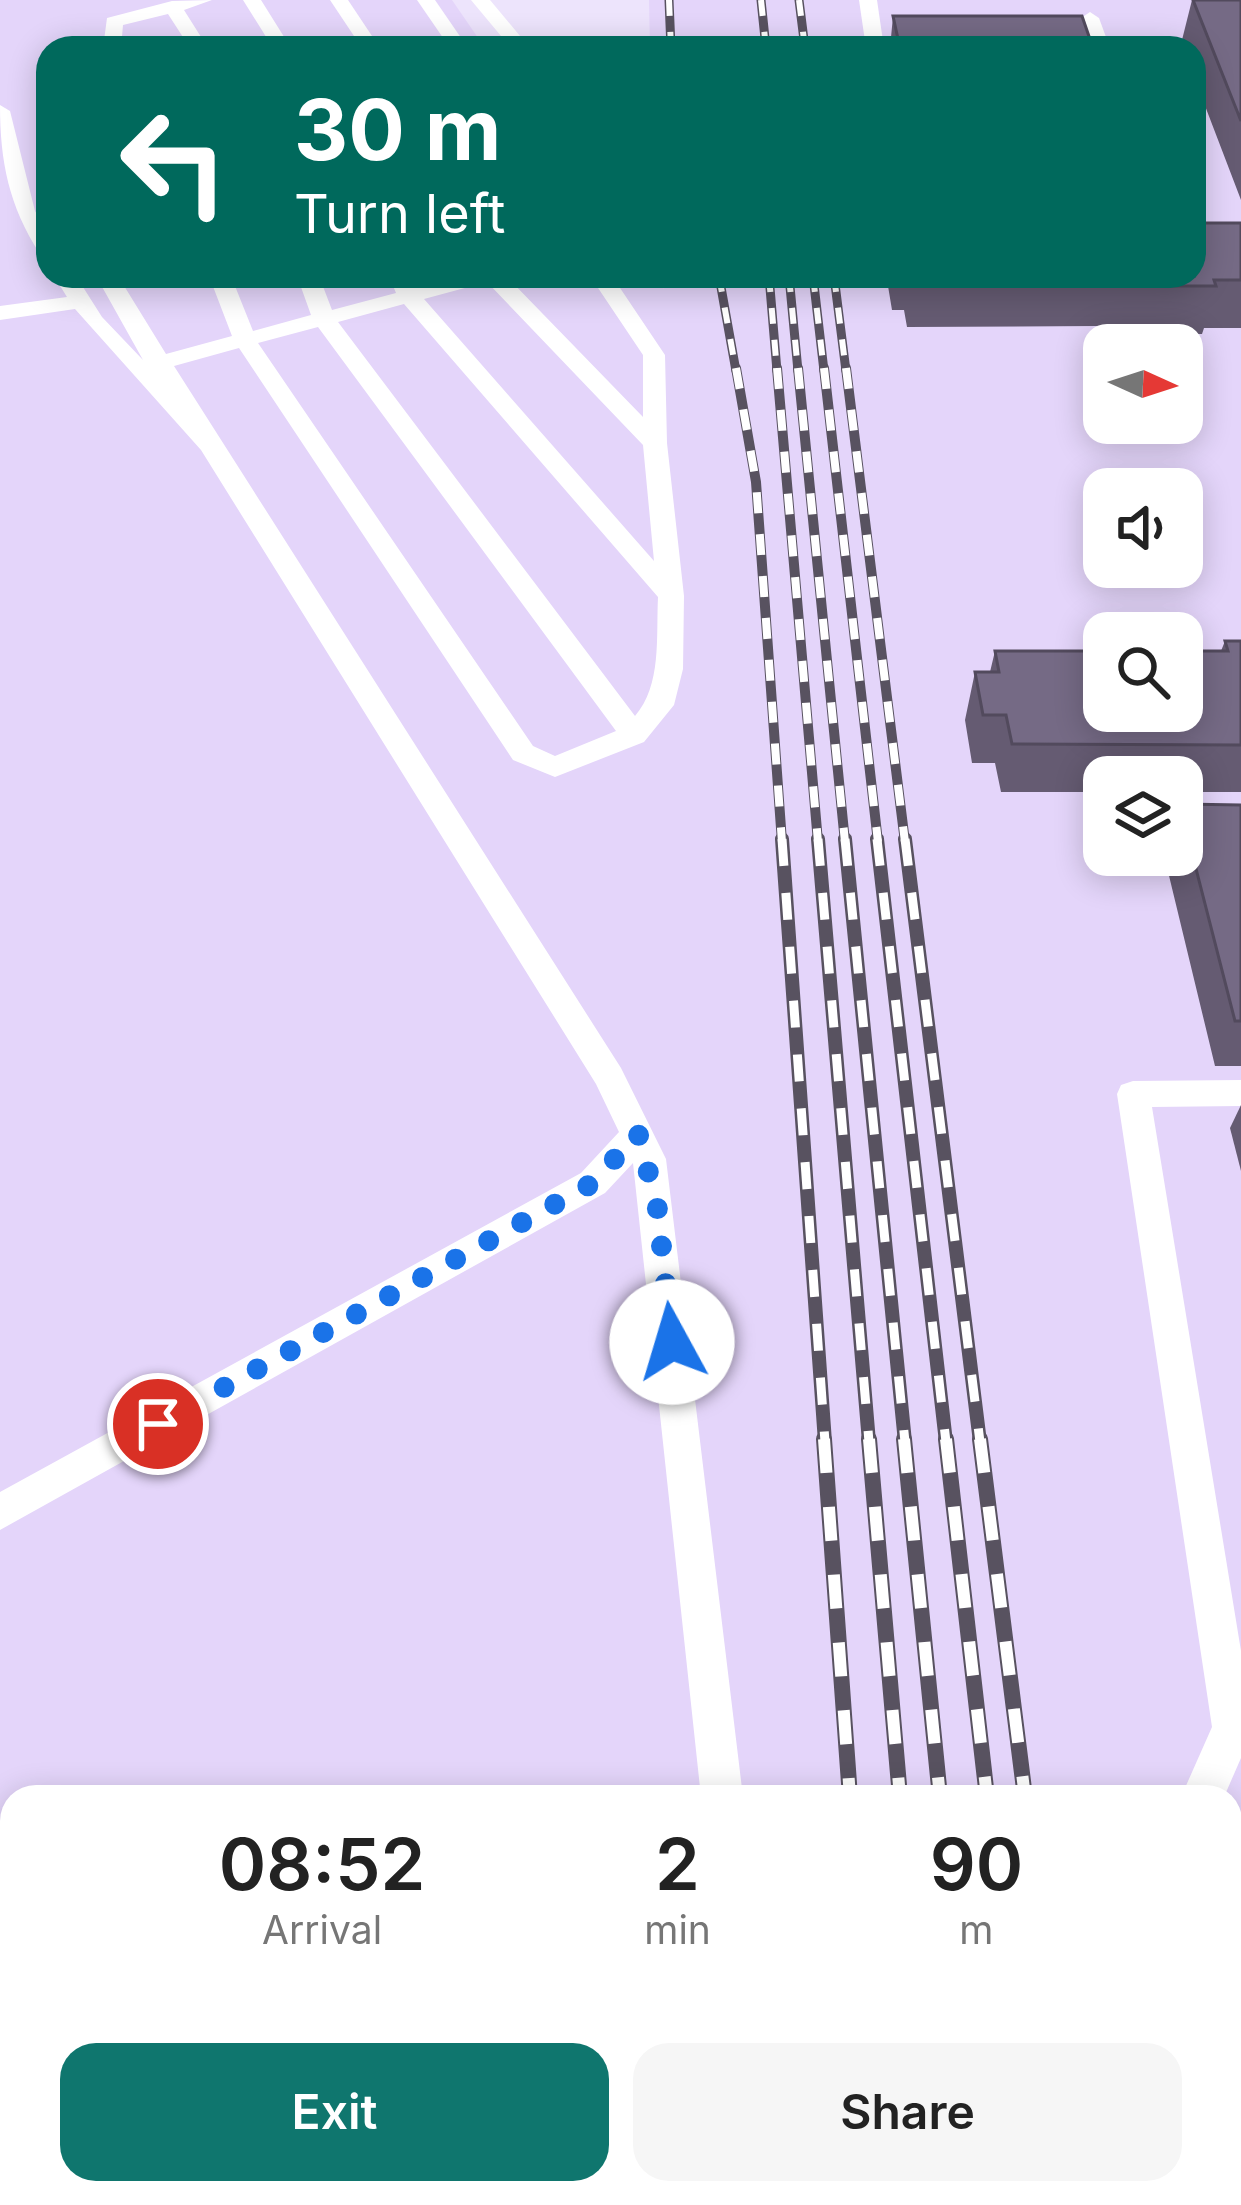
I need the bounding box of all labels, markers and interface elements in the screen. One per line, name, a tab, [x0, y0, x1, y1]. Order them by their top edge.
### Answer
text: 30 m	[294, 79, 501, 180]
icon: left	[96, 84, 252, 240]
text: Turn left	[294, 181, 505, 246]
north arrow	[1083, 324, 1203, 444]
map controls	[1083, 324, 1203, 876]
button: sound	[1083, 468, 1203, 588]
button: search	[1083, 612, 1203, 732]
button: layers	[1083, 756, 1203, 876]
position arrow	[609, 1279, 735, 1405]
pin	[107, 1373, 209, 1475]
icon: arrive	[125, 1391, 191, 1457]
text: 08:52	[219, 1820, 425, 1907]
text: 2	[655, 1820, 700, 1907]
text: 90	[930, 1820, 1023, 1907]
text: Arrival	[262, 1906, 382, 1953]
text: min	[644, 1906, 711, 1953]
text: m	[959, 1906, 994, 1953]
button: Exit	[60, 2043, 609, 2181]
button: Share	[633, 2043, 1182, 2181]

